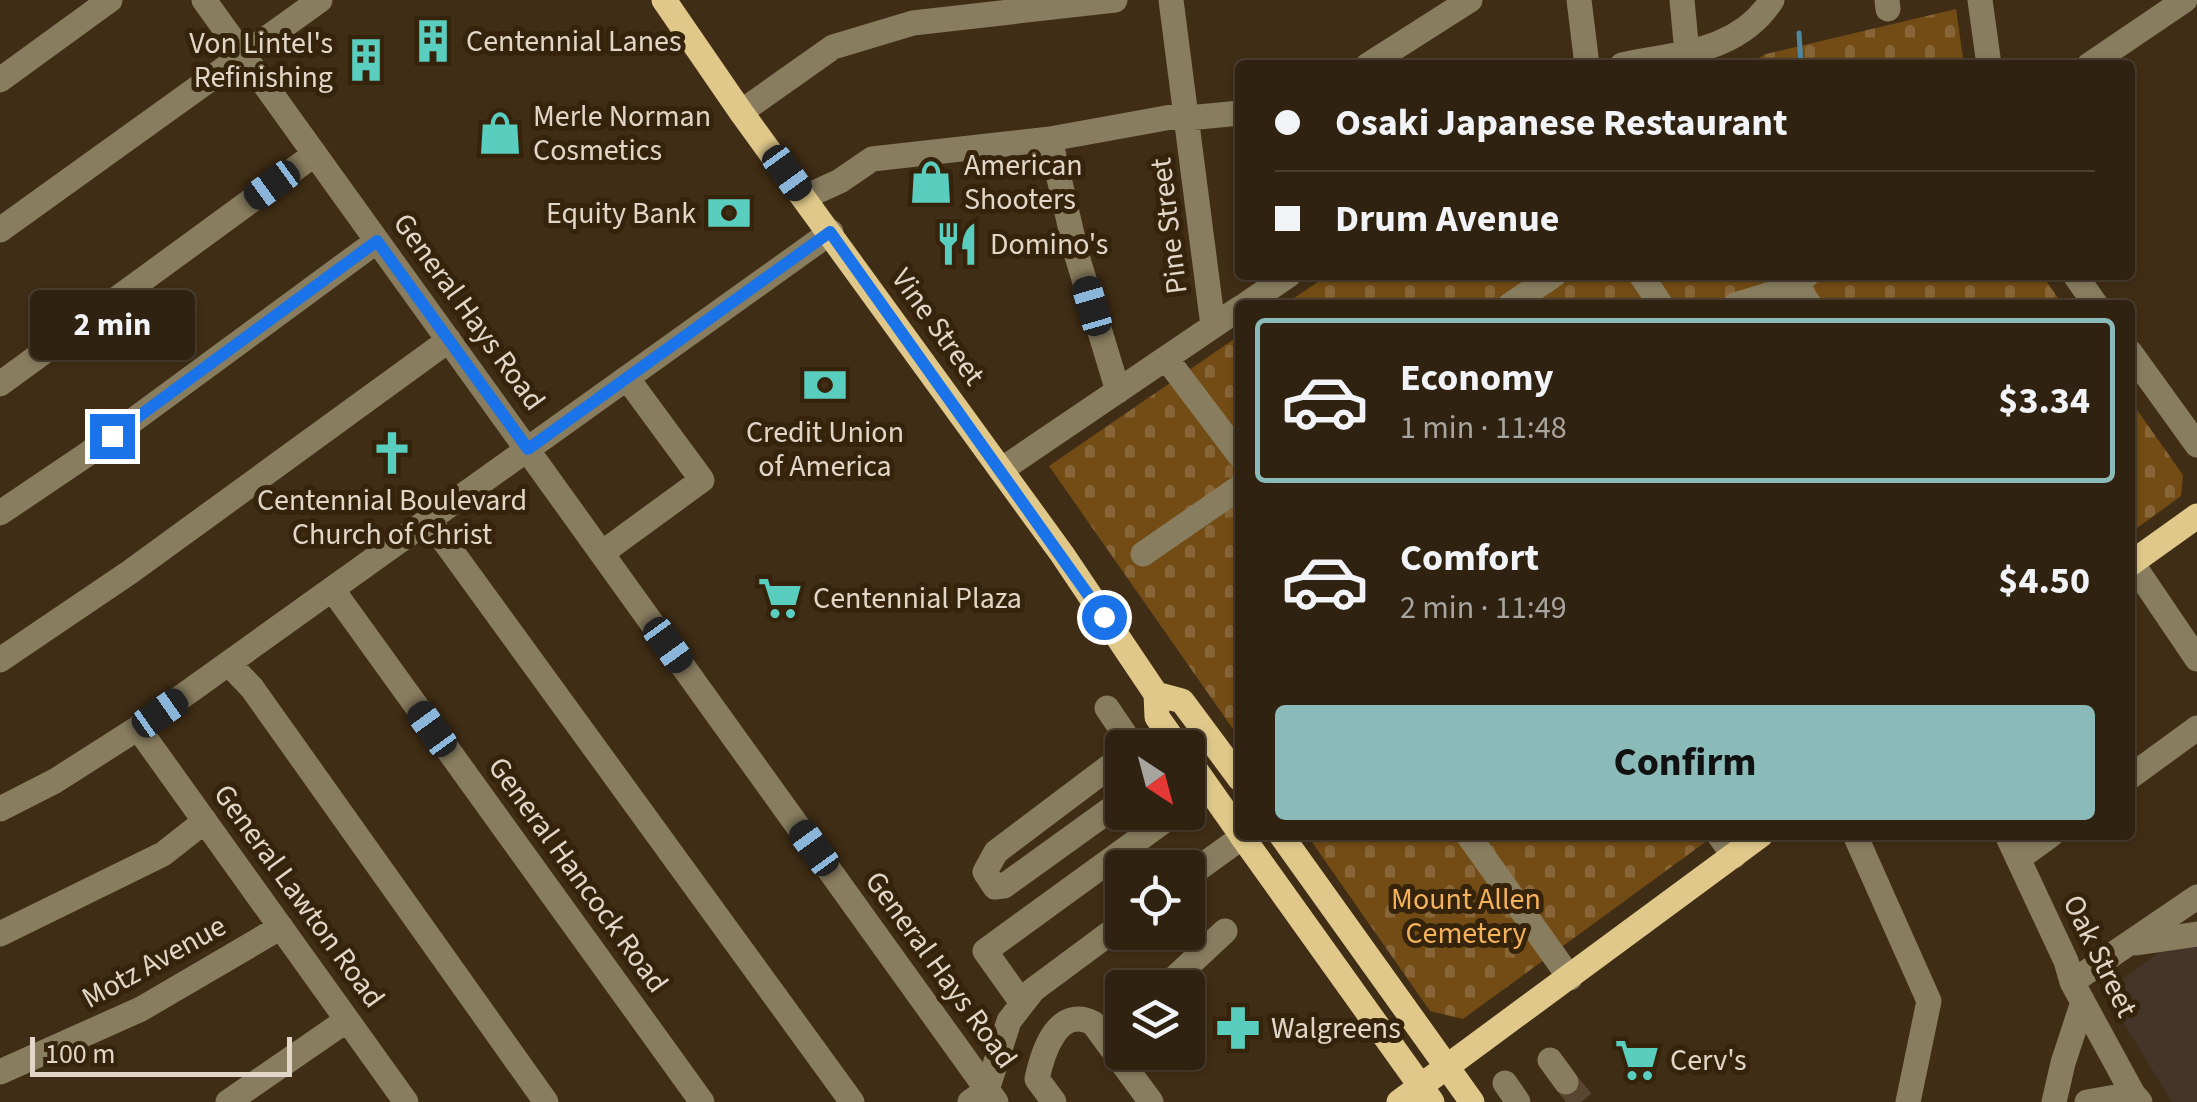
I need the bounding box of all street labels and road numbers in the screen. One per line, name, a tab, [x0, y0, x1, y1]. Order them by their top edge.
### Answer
street label: Pine Street	[1139, 155, 1199, 297]
street label: General Hays Road	[383, 204, 555, 420]
street label: Vine Street	[881, 260, 995, 394]
street label: General Hancock Road	[478, 748, 678, 1002]
street label: General Lawton Road	[203, 775, 395, 1017]
street label: General Hays Road	[855, 862, 1027, 1078]
street label: Oak Street	[2052, 888, 2148, 1024]
street label: Motz Avenue	[74, 905, 234, 1019]

